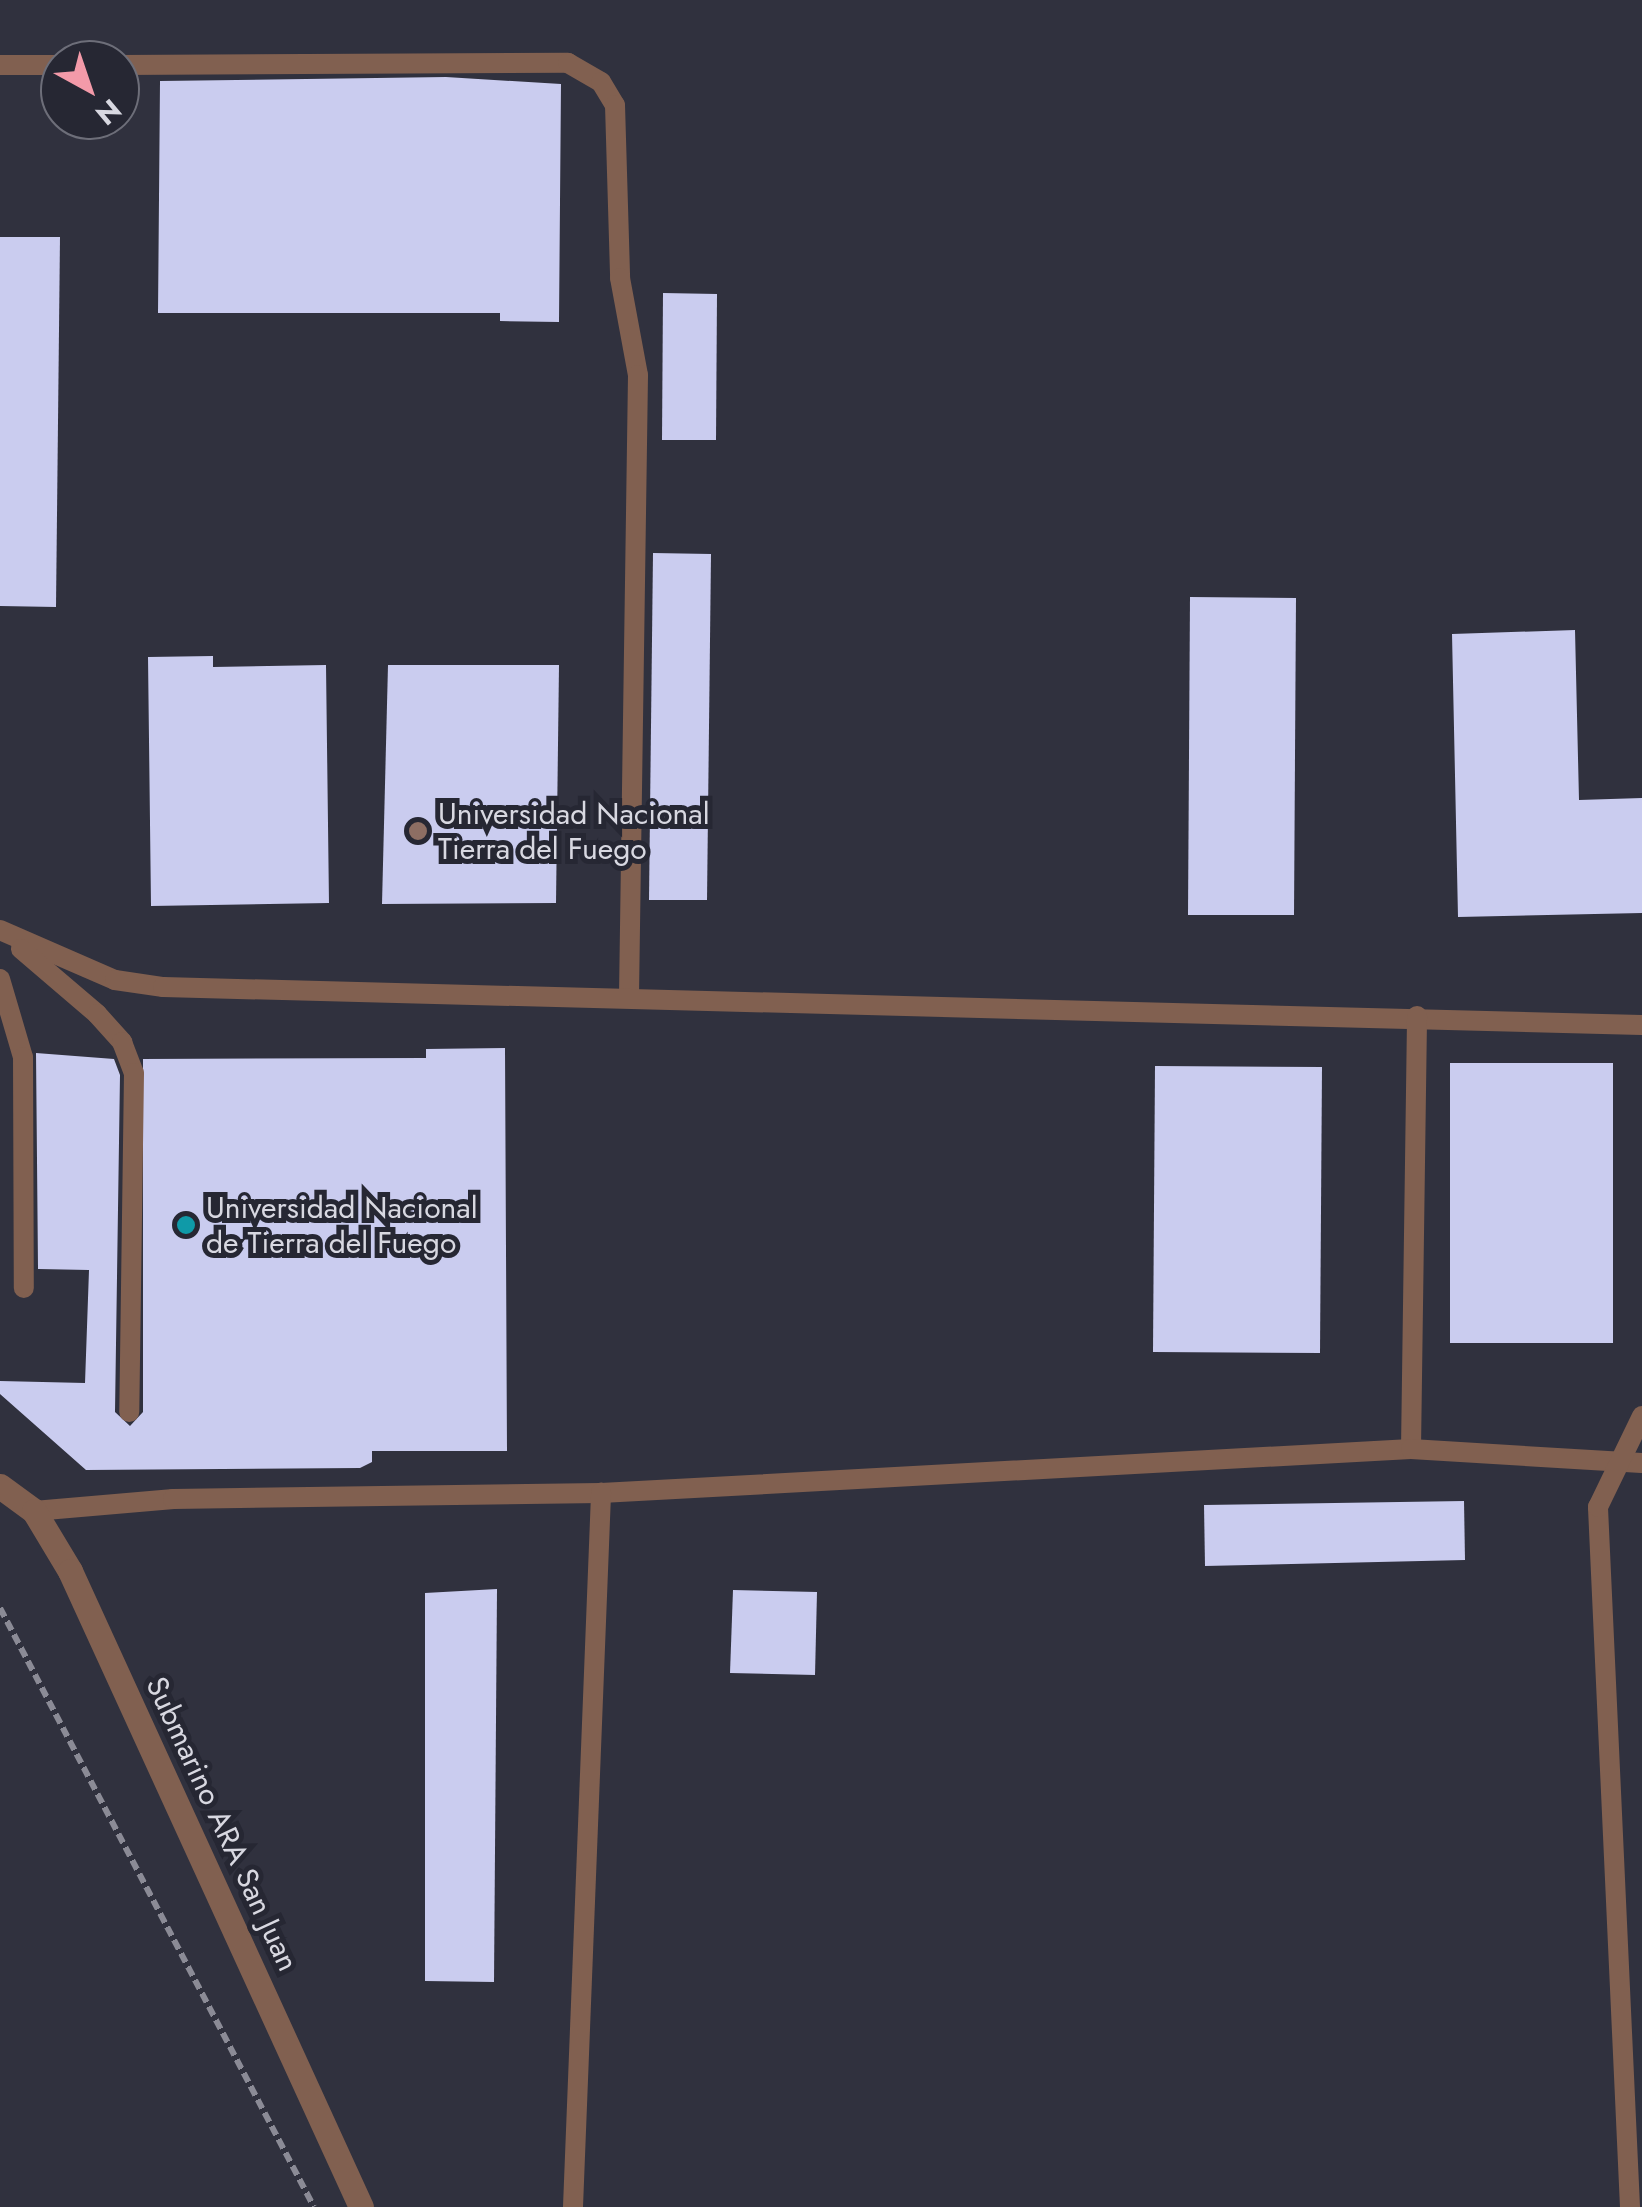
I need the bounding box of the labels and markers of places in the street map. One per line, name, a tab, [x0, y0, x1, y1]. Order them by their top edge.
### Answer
place label: Universidad Nacional Tierra del Fuego	[438, 796, 710, 866]
marker: Universidad Nacional Tierra del Fuego	[407, 820, 429, 842]
place label: Universidad Nacional de Tierra del Fuego	[206, 1190, 478, 1260]
marker: Universidad Nacional de Tierra del Fuego	[175, 1214, 197, 1236]

